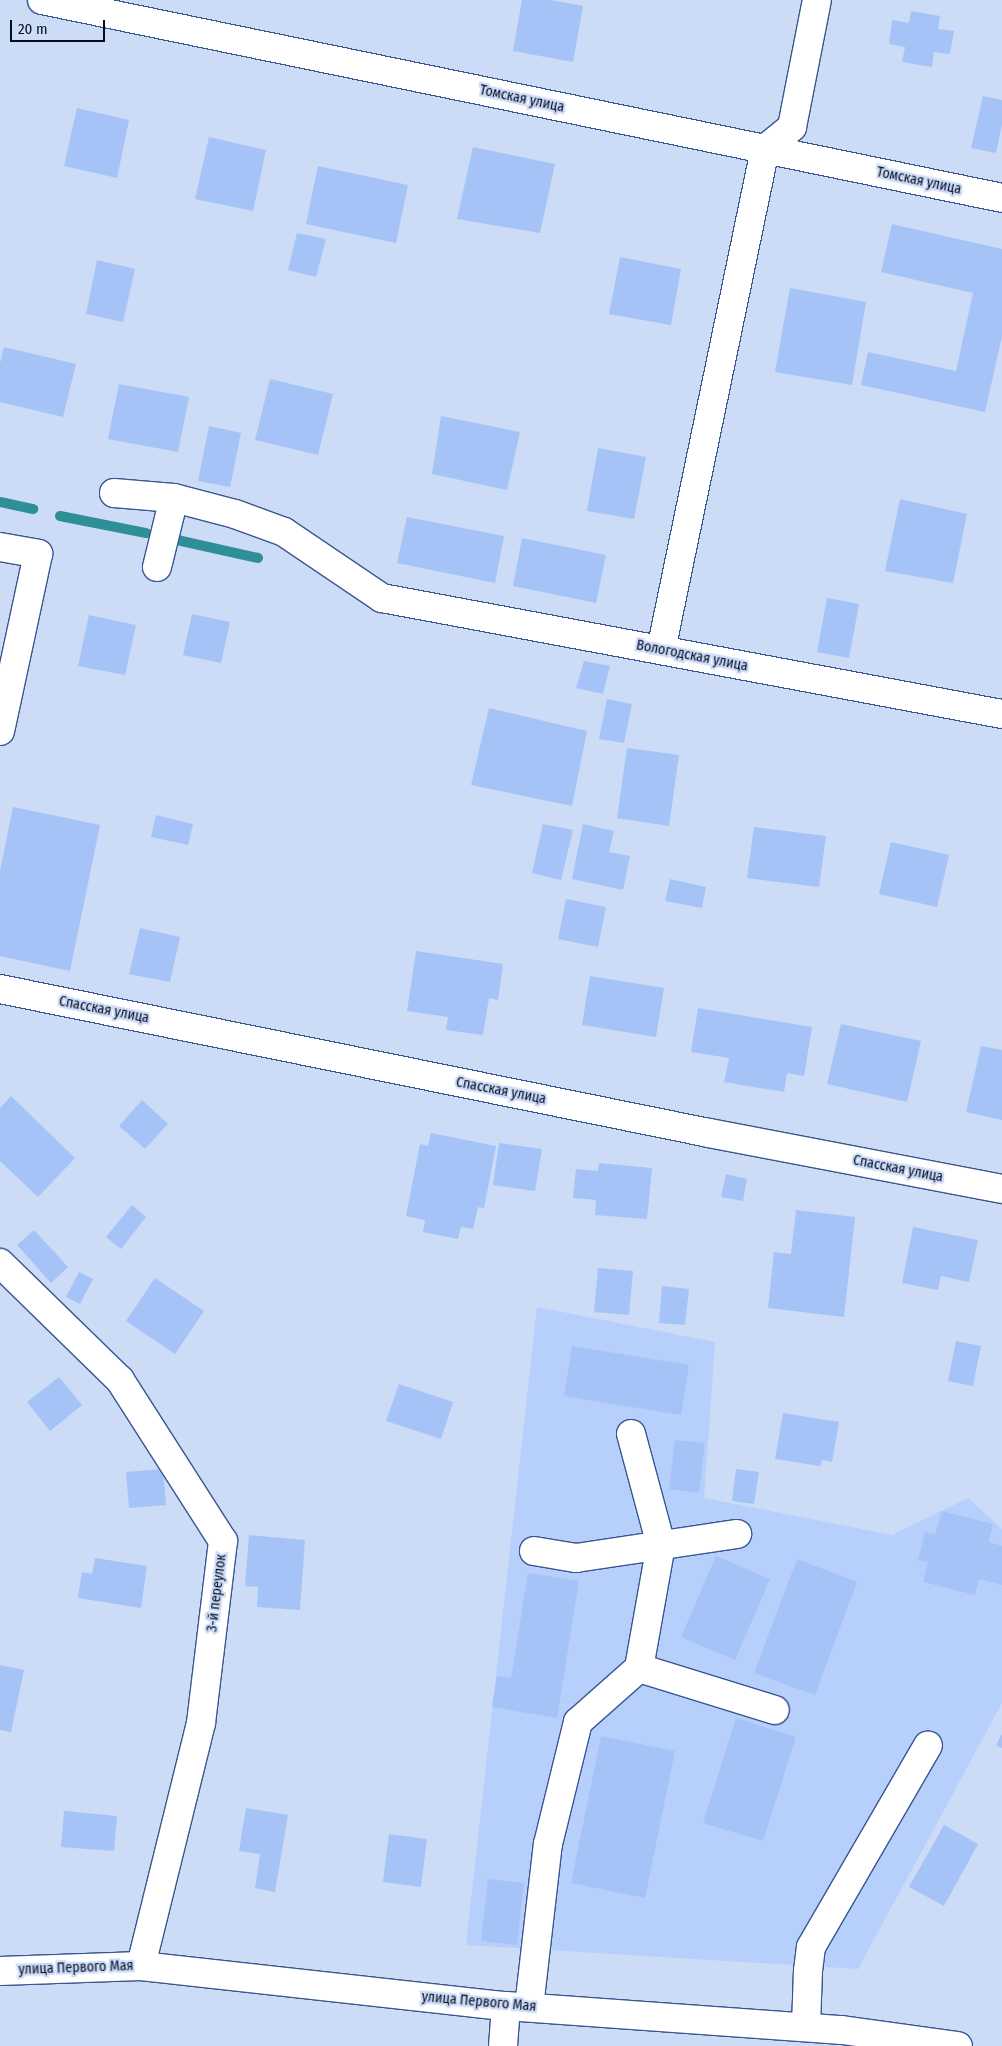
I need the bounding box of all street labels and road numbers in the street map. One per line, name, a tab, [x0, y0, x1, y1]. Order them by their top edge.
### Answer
street label: Томская улица	[478, 82, 566, 116]
street label: Томская улица	[875, 164, 963, 198]
street label: Вологодская улица	[635, 637, 749, 675]
street label: Спасская улица	[58, 993, 150, 1027]
street label: Спасская улица	[455, 1074, 547, 1108]
street label: Спасская улица	[852, 1152, 944, 1186]
street label: 3-й переулок	[204, 1553, 230, 1633]
street label: улица Первого Мая	[18, 1958, 134, 1978]
street label: улица Первого Мая	[421, 1989, 537, 2015]

